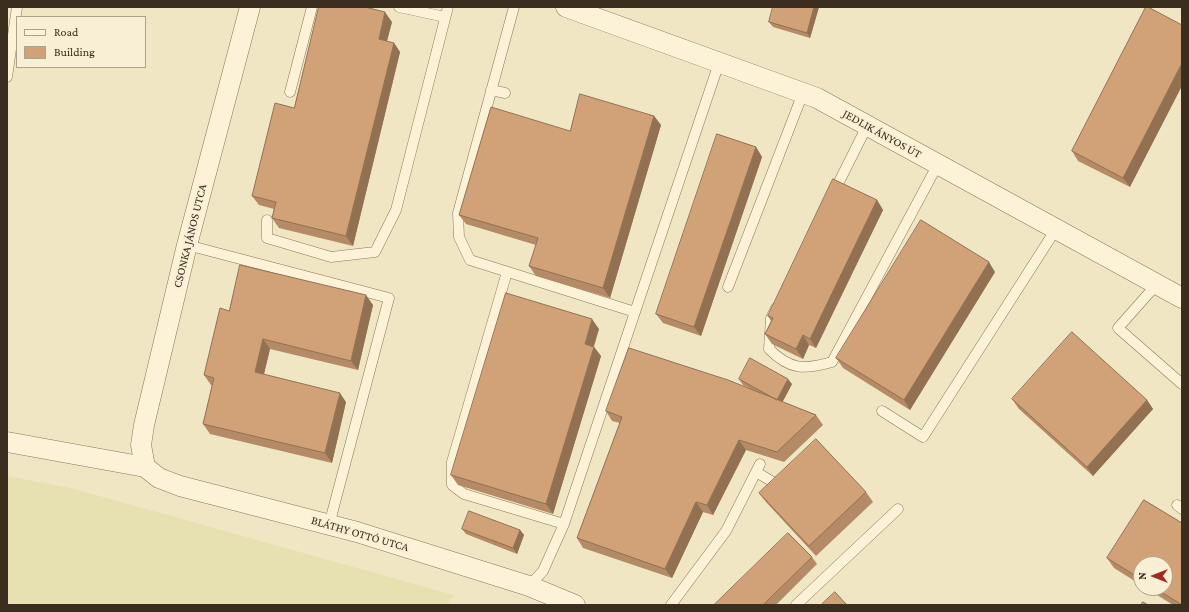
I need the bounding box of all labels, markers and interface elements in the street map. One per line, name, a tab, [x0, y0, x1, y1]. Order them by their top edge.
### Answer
legend	[16, 16, 146, 68]
text: Road	[54, 25, 78, 39]
text: Building	[54, 45, 95, 59]
street label: JEDLIK ÁNYOS ÚT	[840, 106, 924, 162]
street label: CSONKA JÁNOS UTCA	[170, 183, 210, 289]
street label: BLÁTHY OTTÓ UTCA	[309, 513, 411, 555]
north arrow	[1133, 556, 1173, 596]
text: N	[1136, 572, 1148, 580]

